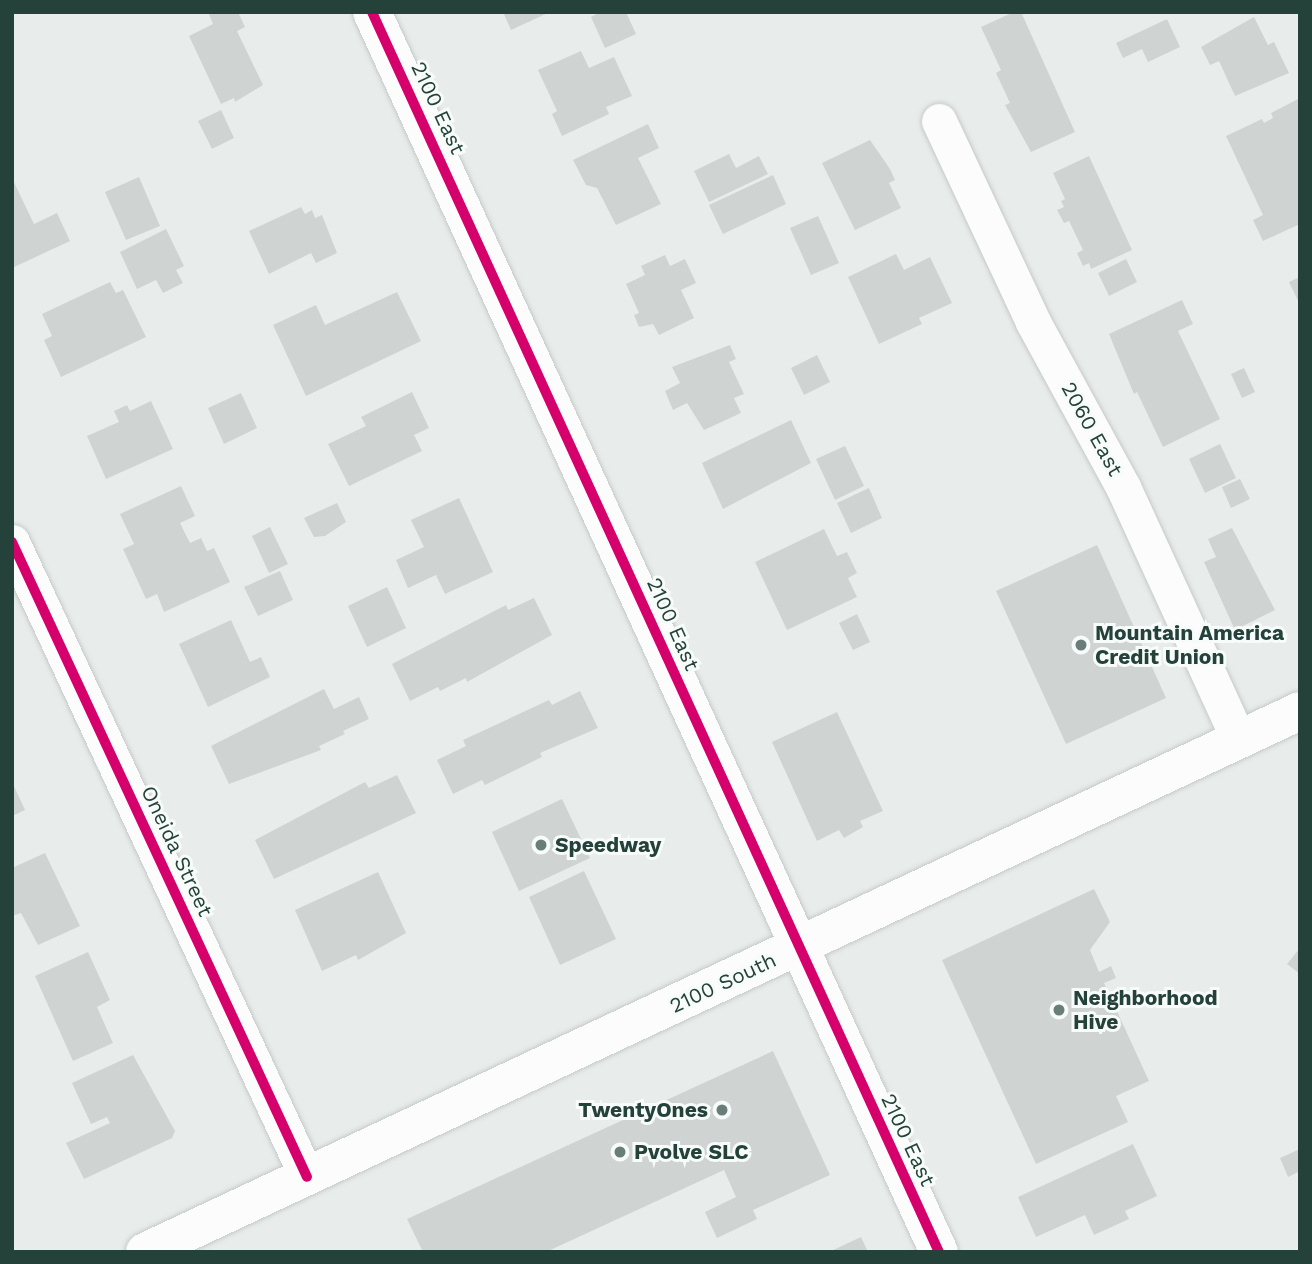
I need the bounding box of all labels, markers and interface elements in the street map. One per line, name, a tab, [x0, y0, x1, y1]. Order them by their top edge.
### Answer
street label: 2100 East	[406, 58, 470, 158]
street label: 2060 East	[1056, 378, 1128, 480]
street label: 2100 East	[641, 574, 705, 674]
place label: Mountain America Credit Union	[1095, 620, 1285, 670]
marker: Mountain America Credit Union	[1073, 637, 1089, 653]
street label: Oneida Street	[136, 781, 218, 921]
place label: Speedway	[555, 832, 661, 858]
marker: Speedway	[533, 837, 549, 853]
street label: 2100 South	[666, 947, 780, 1019]
place label: Neighborhood Hive	[1073, 985, 1218, 1035]
marker: Neighborhood Hive	[1051, 1002, 1067, 1018]
street label: 2100 East	[876, 1090, 940, 1190]
place label: TwentyOnes	[578, 1097, 708, 1123]
marker: TwentyOnes	[714, 1102, 730, 1118]
place label: Pvolve SLC	[634, 1139, 748, 1165]
marker: Pvolve SLC	[612, 1144, 628, 1160]

